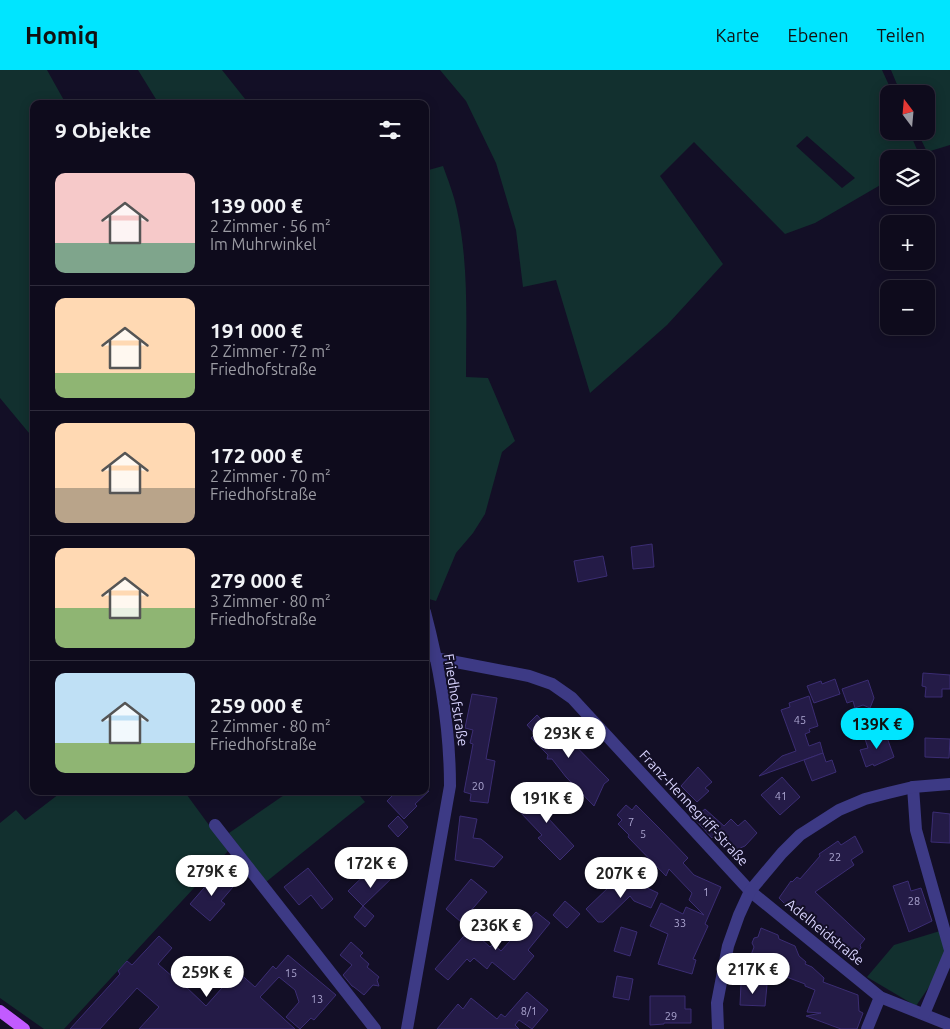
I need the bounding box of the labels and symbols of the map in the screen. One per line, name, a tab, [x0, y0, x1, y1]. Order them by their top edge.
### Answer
north arrow	[880, 85, 935, 140]
street label: Friedhofstraße	[441, 653, 471, 747]
pin: 139K €	[836, 708, 918, 750]
house number: 45	[794, 714, 806, 726]
pin: 293K €	[528, 716, 610, 759]
street label: Franz-Hennegriff-Straße	[636, 747, 752, 869]
house number: 20	[472, 780, 484, 792]
pin: 191K €	[506, 782, 588, 824]
house number: 41	[775, 790, 787, 802]
house number: 7	[628, 816, 634, 828]
house number: 5	[640, 828, 646, 840]
pin: 172K €	[330, 846, 412, 889]
house number: 22	[829, 851, 841, 863]
pin: 279K €	[171, 854, 253, 897]
pin: 207K €	[580, 856, 662, 899]
house number: 1	[703, 886, 709, 898]
house number: 28	[908, 895, 920, 907]
street label: Adelheidstraße	[783, 896, 867, 968]
pin: 236K €	[455, 908, 537, 951]
house number: 33	[674, 917, 686, 929]
pin: 217K €	[712, 952, 794, 995]
pin: 259K €	[166, 956, 248, 998]
house number: 15	[285, 967, 297, 979]
house number: 13	[311, 993, 323, 1005]
house number: 8/1	[521, 1005, 537, 1017]
house number: 29	[665, 1010, 677, 1022]

